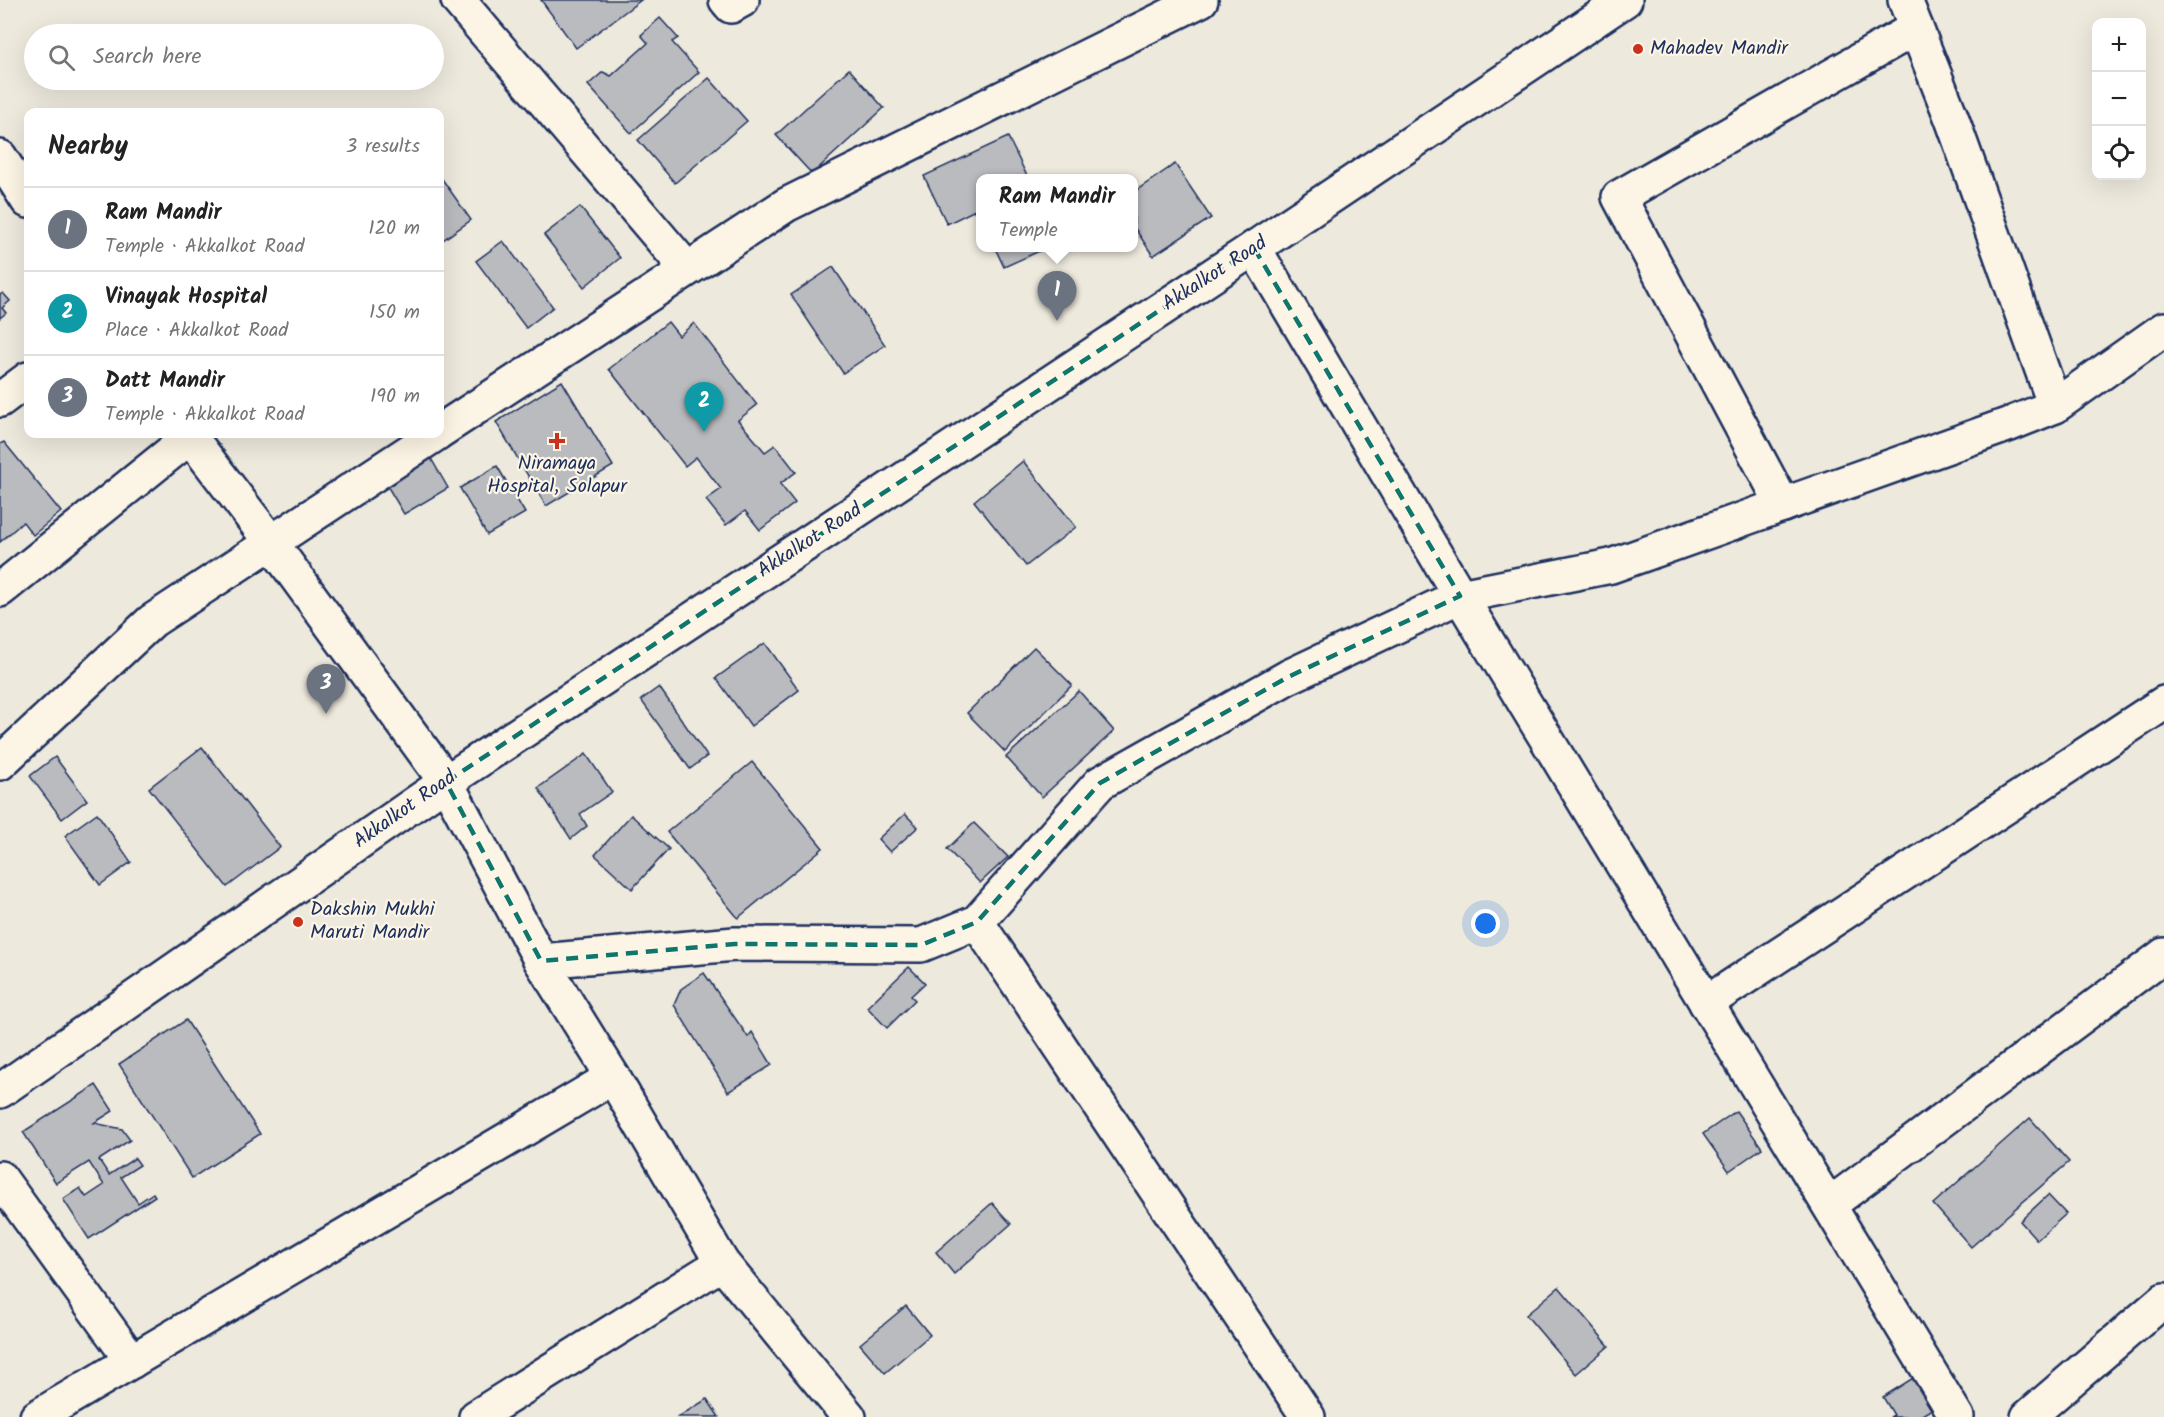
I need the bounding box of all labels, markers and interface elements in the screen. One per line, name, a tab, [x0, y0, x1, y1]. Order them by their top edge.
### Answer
map controls	[2092, 18, 2146, 180]
button: +	[2092, 18, 2146, 72]
search box	[24, 24, 444, 90]
place label: Mahadev Mandir	[1650, 33, 1789, 65]
text: Search here	[93, 40, 201, 75]
icon: search	[45, 41, 78, 74]
marker: Mahadev Mandir	[1631, 42, 1645, 56]
button: −	[2092, 72, 2146, 126]
text: Nearby	[48, 126, 128, 168]
button: locate	[2092, 126, 2146, 180]
text: 3 results	[346, 131, 420, 163]
popup	[976, 174, 1138, 252]
text: Ram Mandir	[999, 180, 1115, 215]
text: Ram Mandir	[105, 196, 222, 231]
text: 1	[64, 213, 71, 245]
text: 120 m	[368, 213, 420, 245]
text: Temple	[999, 215, 1058, 247]
street label: Akkalkot Road	[1156, 227, 1275, 320]
text: Temple · Akkalkot Road	[105, 231, 304, 263]
pin: 1	[1038, 272, 1076, 321]
text: Vinayak Hospital	[105, 280, 267, 315]
text: 2	[62, 297, 73, 329]
text: 150 m	[369, 297, 420, 329]
text: Place · Akkalkot Road	[105, 315, 288, 347]
text: Datt Mandir	[105, 364, 225, 399]
text: 3	[62, 381, 73, 413]
text: 190 m	[370, 381, 420, 413]
pin: 2	[684, 382, 724, 432]
text: Temple · Akkalkot Road	[105, 399, 304, 431]
marker: Niramaya Hospital, Solapur	[548, 432, 566, 450]
place label: Niramaya Hospital, Solapur	[487, 448, 628, 503]
street label: Akkalkot Road	[751, 494, 870, 587]
pin: 3	[306, 664, 346, 714]
street label: Akkalkot Road	[347, 762, 464, 857]
place label: Dakshin Mukhi Maruti Mandir	[310, 894, 436, 949]
your location	[1471, 909, 1500, 938]
marker: Dakshin Mukhi Maruti Mandir	[291, 915, 305, 929]

